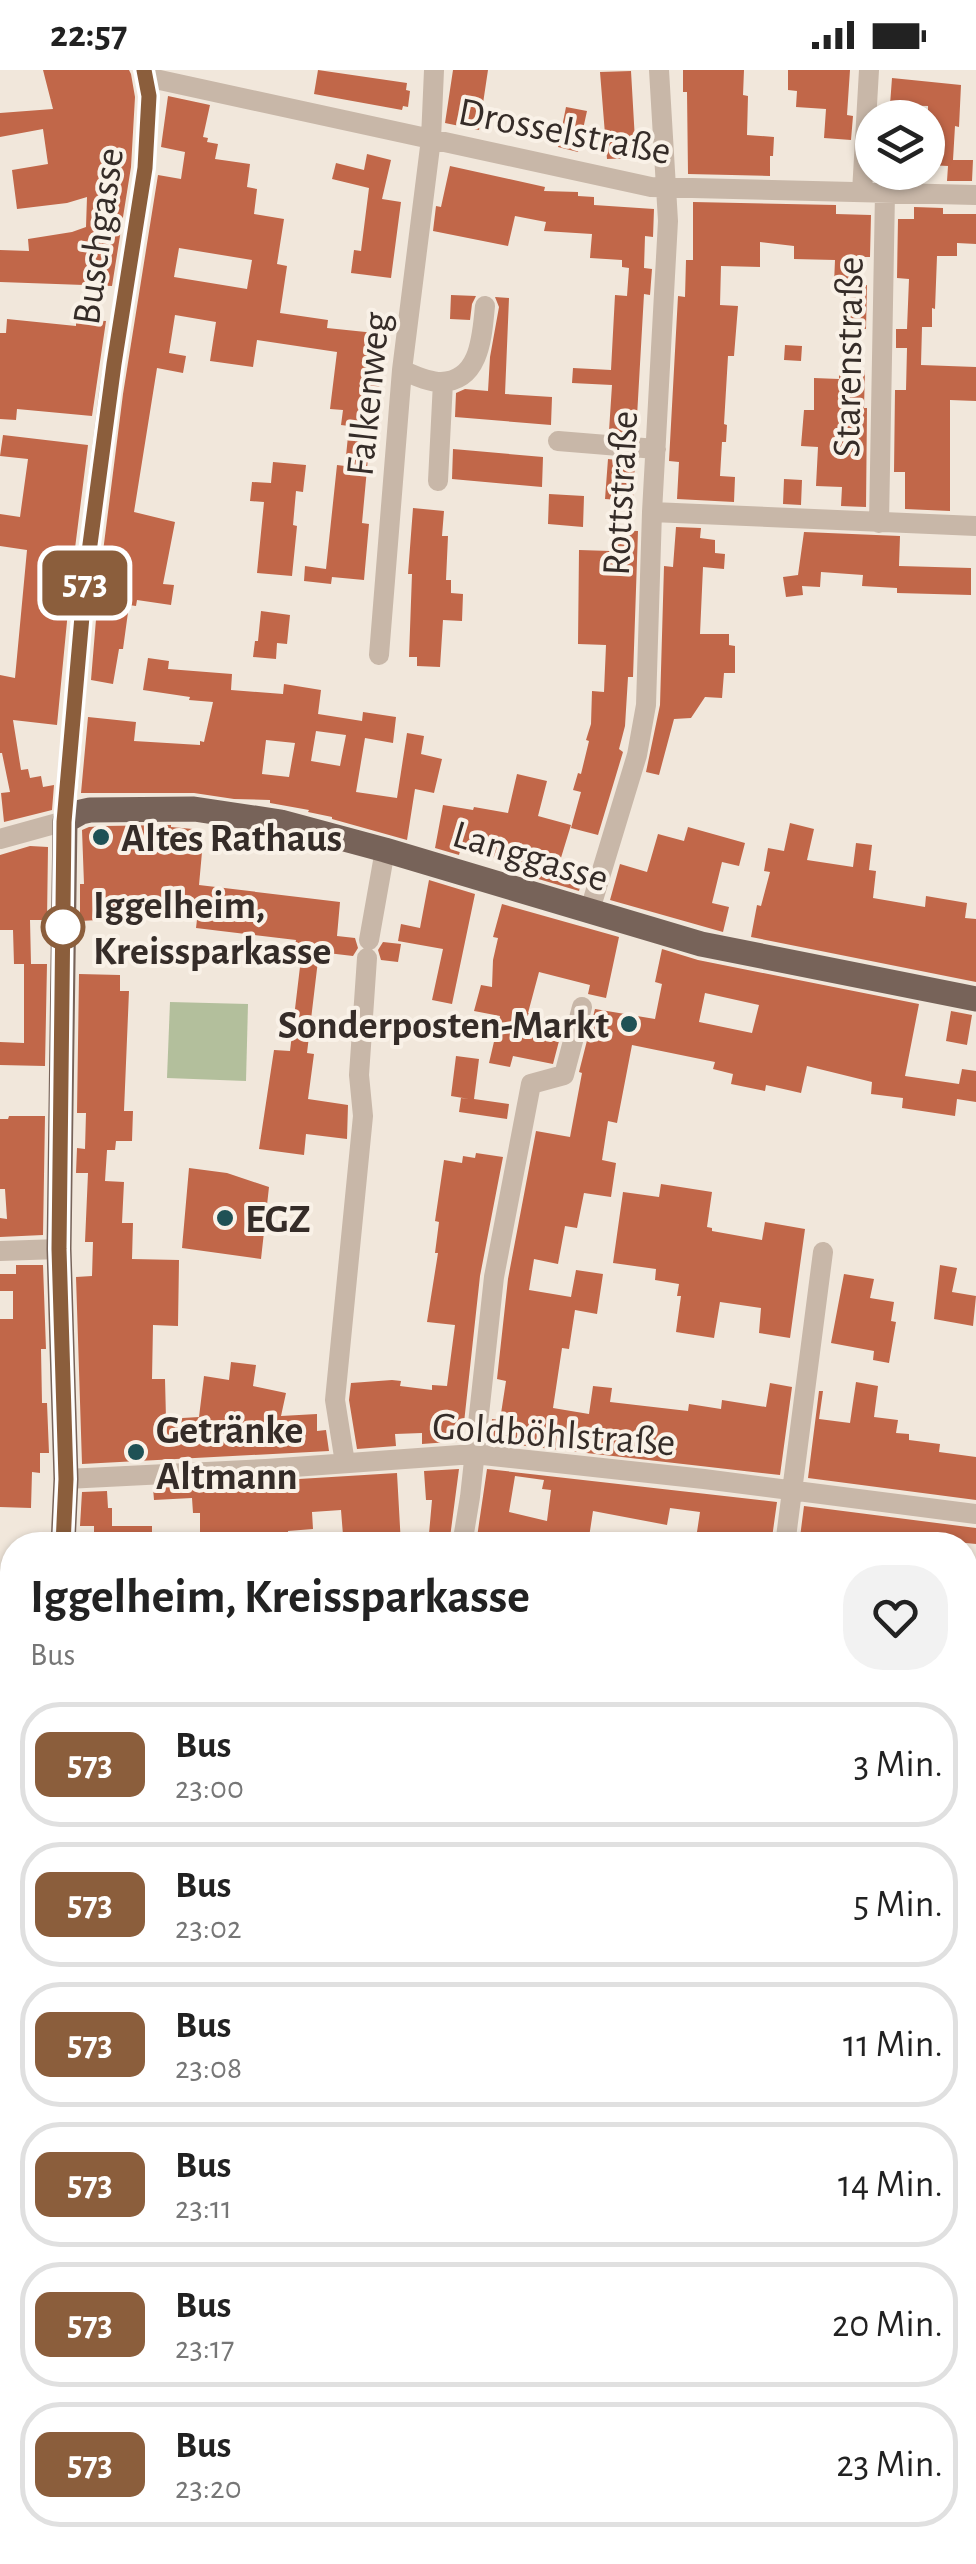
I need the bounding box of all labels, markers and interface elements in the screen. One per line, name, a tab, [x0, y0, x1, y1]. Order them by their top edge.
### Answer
text: 22:57	[50, 16, 127, 54]
street label: Drosselstraße	[455, 92, 674, 172]
map controls	[855, 100, 945, 190]
button: layers	[855, 100, 945, 190]
street label: Buschgasse	[67, 145, 131, 327]
street label: Starenstraße	[827, 256, 871, 458]
street label: Falkenweg	[341, 310, 398, 478]
street label: Rottstraße	[597, 410, 645, 577]
line badge: 573	[28, 550, 142, 616]
text: 573	[62, 566, 108, 601]
street label: Langgasse	[448, 814, 613, 899]
place label: Altes Rathaus	[121, 819, 342, 859]
marker: Altes Rathaus	[90, 826, 112, 848]
place label: Iggelheim, Kreissparkasse	[93, 886, 331, 972]
marker: Iggelheim, Kreissparkasse	[42, 906, 84, 948]
place label: Sonderposten-Markt	[278, 1006, 609, 1046]
marker: Sonderposten-Markt	[618, 1013, 640, 1035]
place label: EGZ	[245, 1200, 311, 1240]
marker: EGZ	[214, 1207, 236, 1229]
street label: Goldböhlstraße	[431, 1407, 677, 1463]
place label: Getränke Altmann	[156, 1411, 303, 1497]
marker: Getränke Altmann	[125, 1441, 147, 1463]
button: heart	[843, 1565, 948, 1670]
text: Iggelheim, Kreissparkasse	[30, 1574, 530, 1622]
text: Bus	[30, 1639, 75, 1671]
text: Bus	[175, 1727, 231, 1765]
text: 3 Min.	[854, 1746, 943, 1784]
text: 573	[67, 1747, 113, 1782]
text: 23:00	[175, 1772, 244, 1804]
text: Bus	[175, 1867, 231, 1905]
text: 5 Min.	[853, 1886, 943, 1924]
text: 573	[67, 1887, 113, 1922]
text: 23:02	[175, 1912, 242, 1944]
text: Bus	[175, 2007, 231, 2045]
text: 11 Min.	[843, 2026, 943, 2064]
text: 573	[67, 2027, 113, 2062]
text: 23:08	[175, 2052, 242, 2084]
text: Bus	[175, 2147, 231, 2185]
text: 14 Min.	[838, 2166, 943, 2204]
text: 573	[67, 2167, 113, 2202]
text: 23:11	[175, 2192, 232, 2224]
text: Bus	[175, 2287, 231, 2325]
text: 20 Min.	[832, 2306, 943, 2344]
text: 573	[67, 2307, 113, 2342]
text: 23:17	[175, 2332, 234, 2364]
text: Bus	[175, 2427, 231, 2465]
text: 23 Min.	[836, 2446, 943, 2484]
text: 573	[67, 2447, 113, 2482]
text: 23:20	[175, 2472, 242, 2504]

